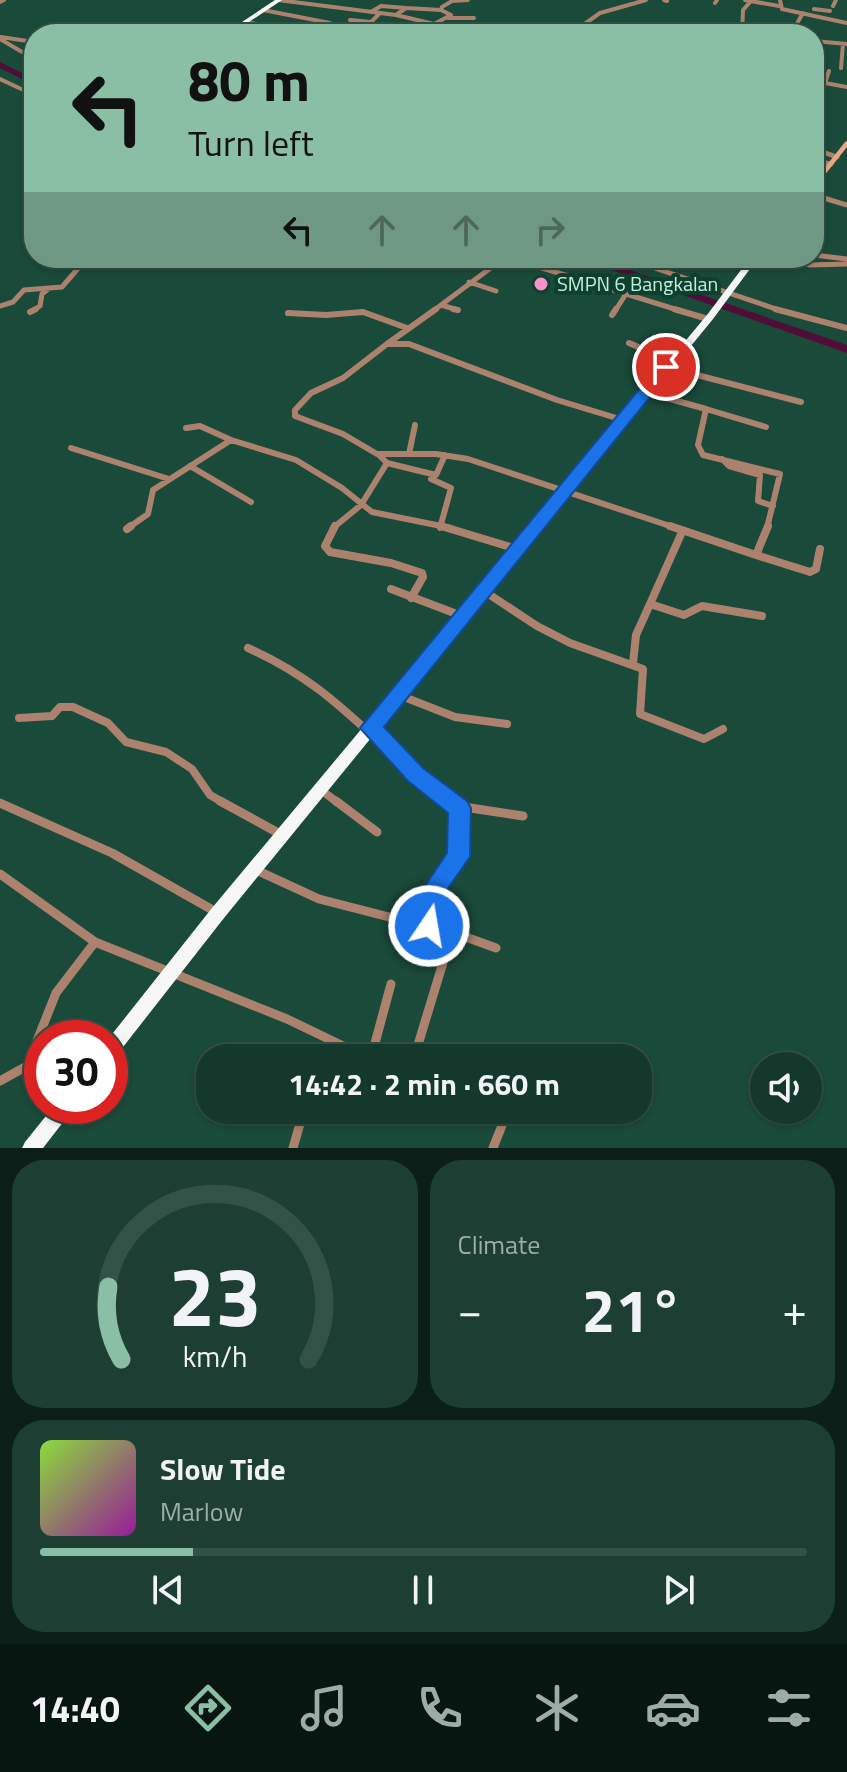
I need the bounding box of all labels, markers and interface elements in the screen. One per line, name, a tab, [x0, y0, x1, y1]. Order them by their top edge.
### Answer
text: 80 m	[188, 38, 310, 123]
icon: left	[56, 56, 160, 160]
text: Turn left	[188, 115, 314, 170]
icon: left	[276, 208, 320, 252]
icon: ahead	[360, 208, 404, 252]
icon: ahead	[444, 208, 488, 252]
icon: right	[528, 208, 572, 252]
place label: SMPN 6 Bangkalan	[557, 268, 718, 299]
marker: SMPN 6 Bangkalan	[532, 275, 550, 293]
pin	[632, 333, 700, 401]
icon: arrive	[644, 345, 688, 389]
position arrow	[387, 884, 471, 968]
speed limit sign: 30	[24, 1020, 128, 1124]
map controls	[750, 1052, 822, 1124]
button: sound	[750, 1052, 822, 1124]
text: 14:42 · 2 min · 660 m	[288, 1061, 560, 1107]
text: Climate	[458, 1225, 540, 1264]
text: 23	[168, 1232, 261, 1358]
text: 21°	[582, 1264, 683, 1355]
text: −	[458, 1276, 482, 1343]
text: +	[782, 1276, 807, 1343]
text: km/h	[182, 1335, 247, 1378]
text: Slow Tide	[160, 1446, 285, 1492]
text: Marlow	[160, 1492, 243, 1531]
icon: previous	[146, 1568, 190, 1612]
icon: pause	[401, 1568, 445, 1612]
icon: next	[657, 1568, 701, 1612]
icon: directions	[180, 1680, 236, 1736]
icon: music	[296, 1680, 352, 1736]
icon: phone	[412, 1680, 468, 1736]
icon: climate	[529, 1680, 585, 1736]
icon: car	[645, 1680, 701, 1736]
icon: filters	[761, 1680, 817, 1736]
text: 14:40	[30, 1681, 120, 1736]

